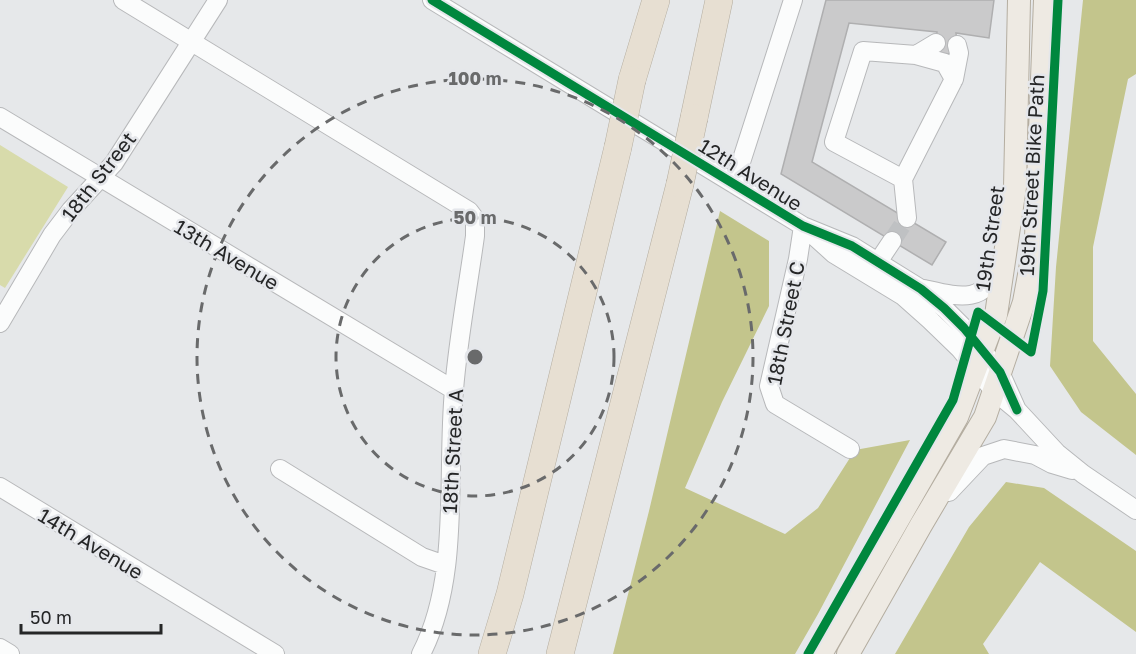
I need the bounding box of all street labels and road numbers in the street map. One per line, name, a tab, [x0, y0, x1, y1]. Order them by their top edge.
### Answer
street label: 19th Street Bike Path	[1014, 74, 1048, 276]
street label: 18th Street	[56, 127, 140, 225]
street label: 12th Avenue	[695, 133, 807, 215]
street label: 19th Street	[970, 184, 1008, 292]
street label: 13th Avenue	[171, 214, 283, 294]
street label: 18th Street C	[761, 259, 809, 387]
street label: 18th Street A	[437, 388, 467, 514]
street label: 14th Avenue	[34, 502, 148, 584]

